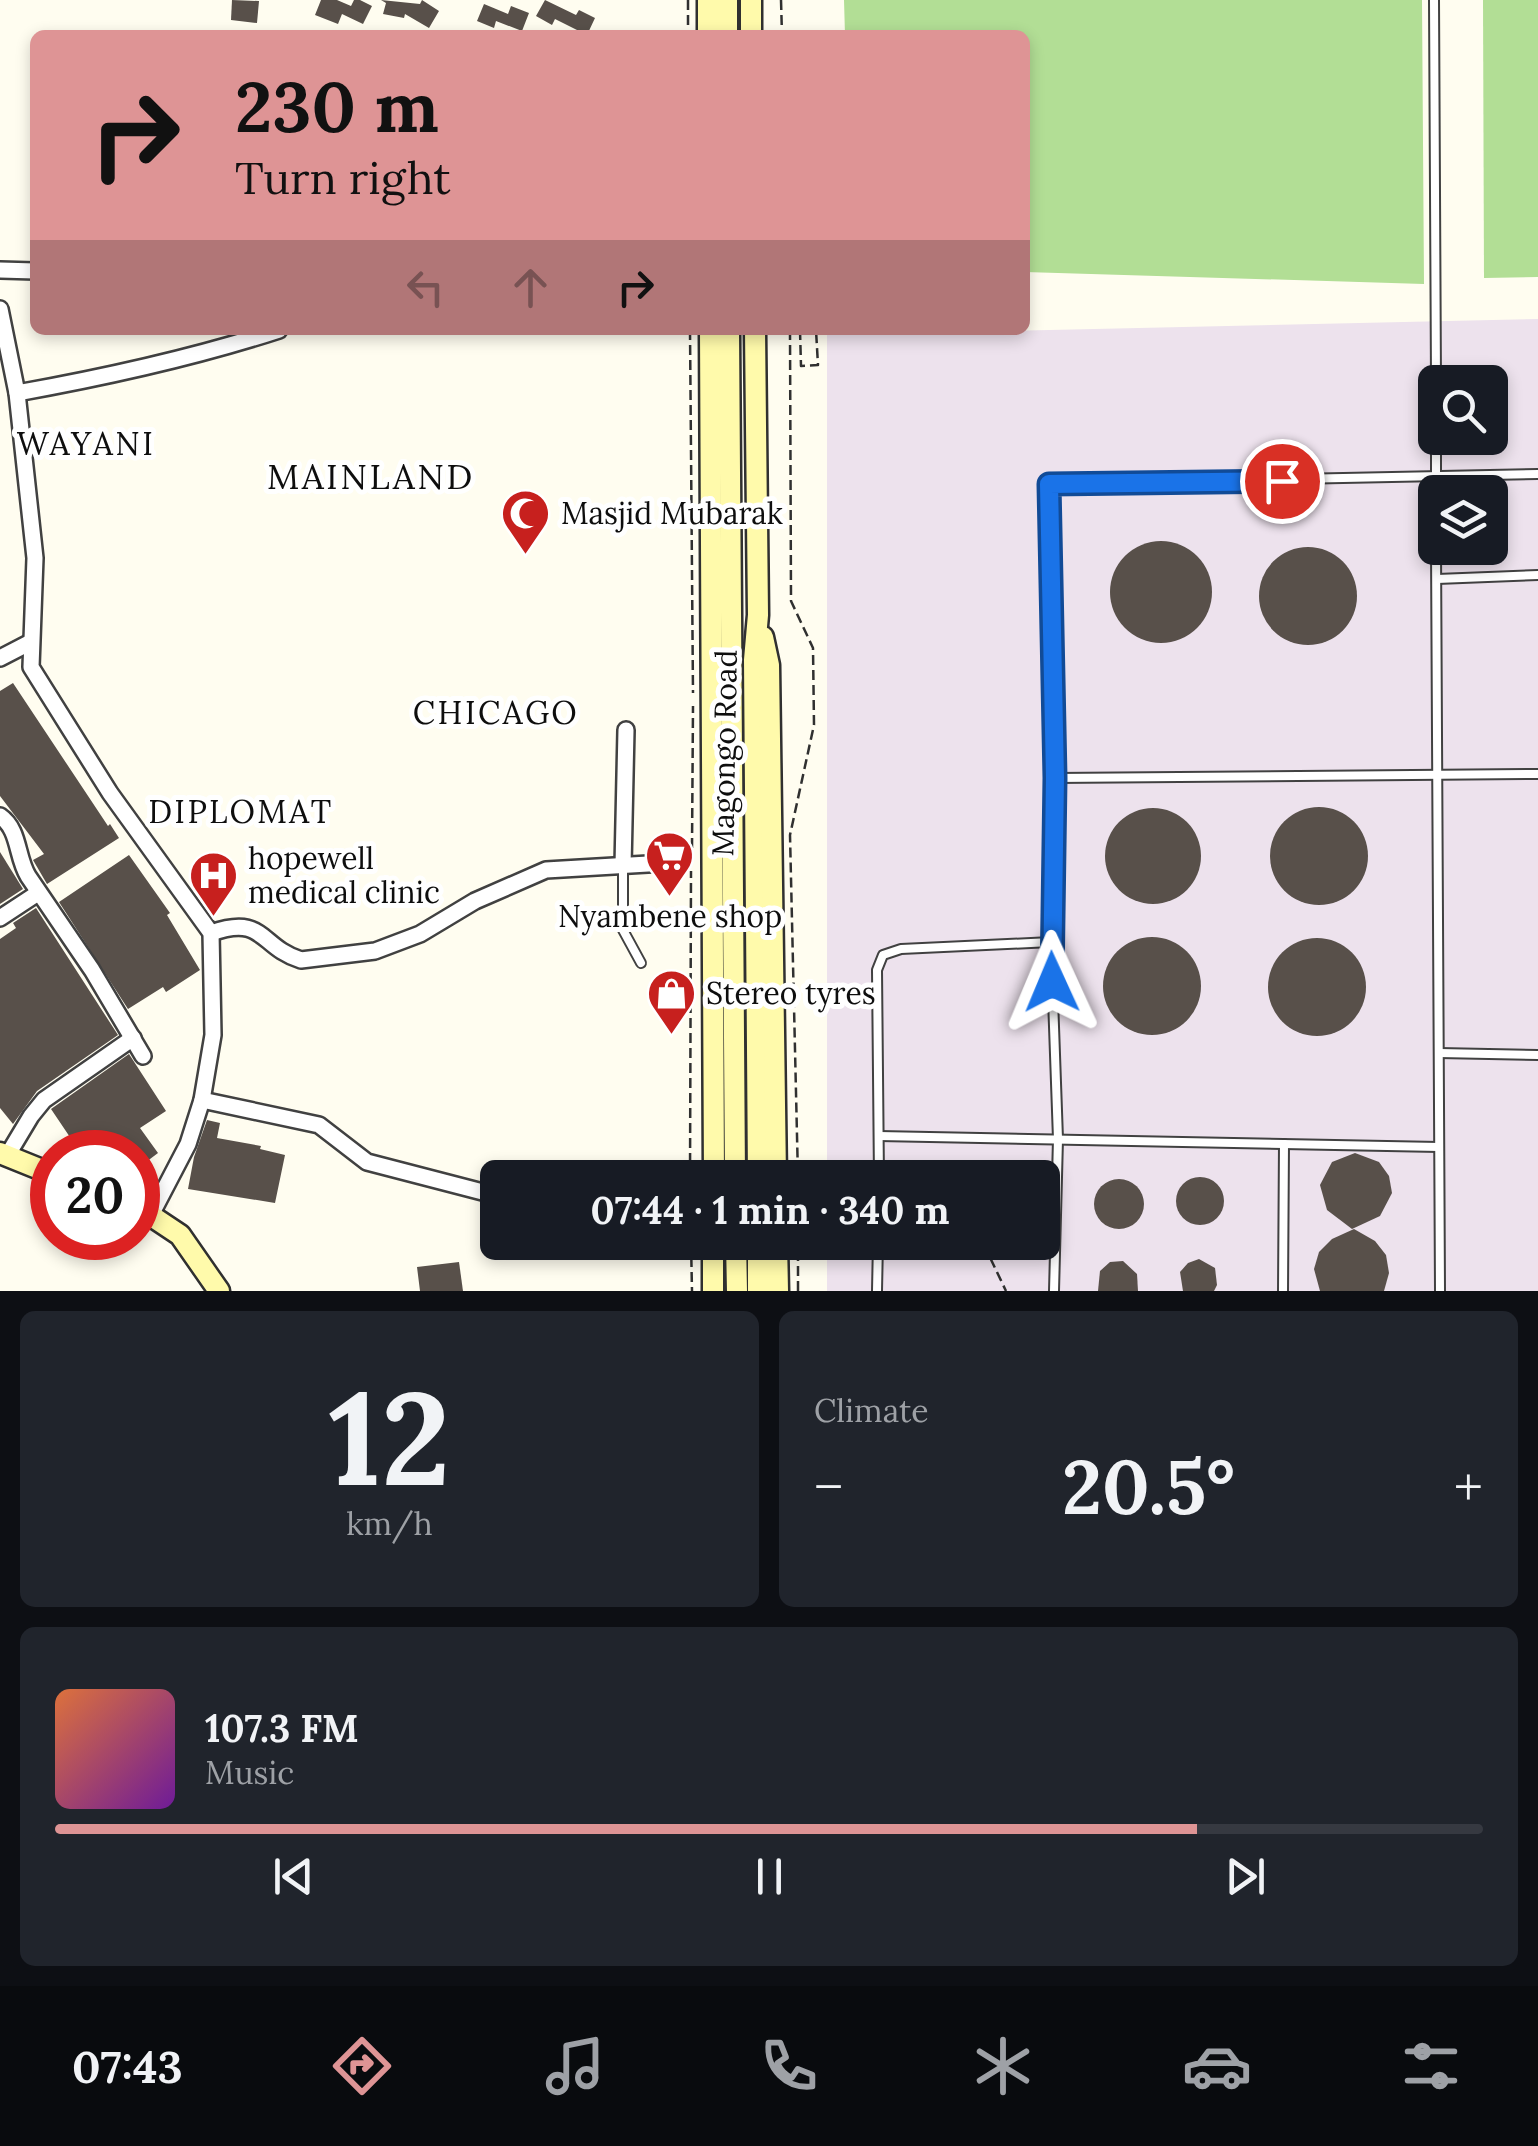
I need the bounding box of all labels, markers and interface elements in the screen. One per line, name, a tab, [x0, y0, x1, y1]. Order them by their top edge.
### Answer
text: 230 m	[235, 62, 439, 151]
icon: right	[70, 70, 200, 200]
text: Turn right	[235, 149, 451, 206]
icon: left	[398, 260, 453, 315]
icon: ahead	[503, 260, 558, 315]
icon: right	[608, 260, 663, 315]
map controls	[1418, 365, 1508, 565]
button: search	[1418, 365, 1508, 455]
district label: WAYANI	[17, 423, 155, 464]
pin	[1240, 439, 1325, 524]
district label: MAINLAND	[267, 454, 475, 499]
icon: arrive	[1255, 454, 1310, 509]
button: layers	[1418, 475, 1508, 565]
mosque icon: Masjid Mubarak	[500, 488, 552, 556]
place label: Masjid Mubarak	[561, 494, 783, 533]
street label: Magongo Road	[703, 649, 746, 857]
district label: CHICAGO	[413, 692, 579, 733]
district label: DIPLOMAT	[148, 791, 334, 832]
supermarket icon: Nyambene shop	[644, 830, 696, 898]
place label: hopewell medical clinic	[248, 839, 440, 911]
hospital icon: hopewell medical clinic	[187, 850, 239, 918]
place label: Nyambene shop	[558, 897, 782, 936]
position arrow	[1000, 930, 1104, 1034]
shop icon: Stereo tyres	[645, 968, 697, 1036]
place label: Stereo tyres	[706, 974, 876, 1013]
speed limit sign: 20	[30, 1130, 160, 1260]
text: 07:44 · 1 min · 340 m	[591, 1186, 949, 1234]
text: 12	[328, 1354, 451, 1521]
text: Climate	[814, 1390, 929, 1431]
text: 20.5°	[1062, 1439, 1235, 1535]
text: −	[814, 1452, 843, 1522]
text: +	[1454, 1452, 1483, 1522]
text: km/h	[346, 1503, 433, 1544]
text: 107.3 FM	[205, 1704, 359, 1752]
text: Music	[205, 1752, 294, 1793]
icon: previous	[266, 1849, 321, 1904]
icon: pause	[742, 1849, 797, 1904]
icon: next	[1218, 1849, 1273, 1904]
icon: directions	[327, 2031, 397, 2101]
icon: music	[540, 2031, 610, 2101]
icon: phone	[754, 2031, 824, 2101]
icon: climate	[968, 2031, 1038, 2101]
icon: car	[1182, 2031, 1252, 2101]
icon: filters	[1396, 2031, 1466, 2101]
text: 07:43	[72, 2038, 183, 2095]

